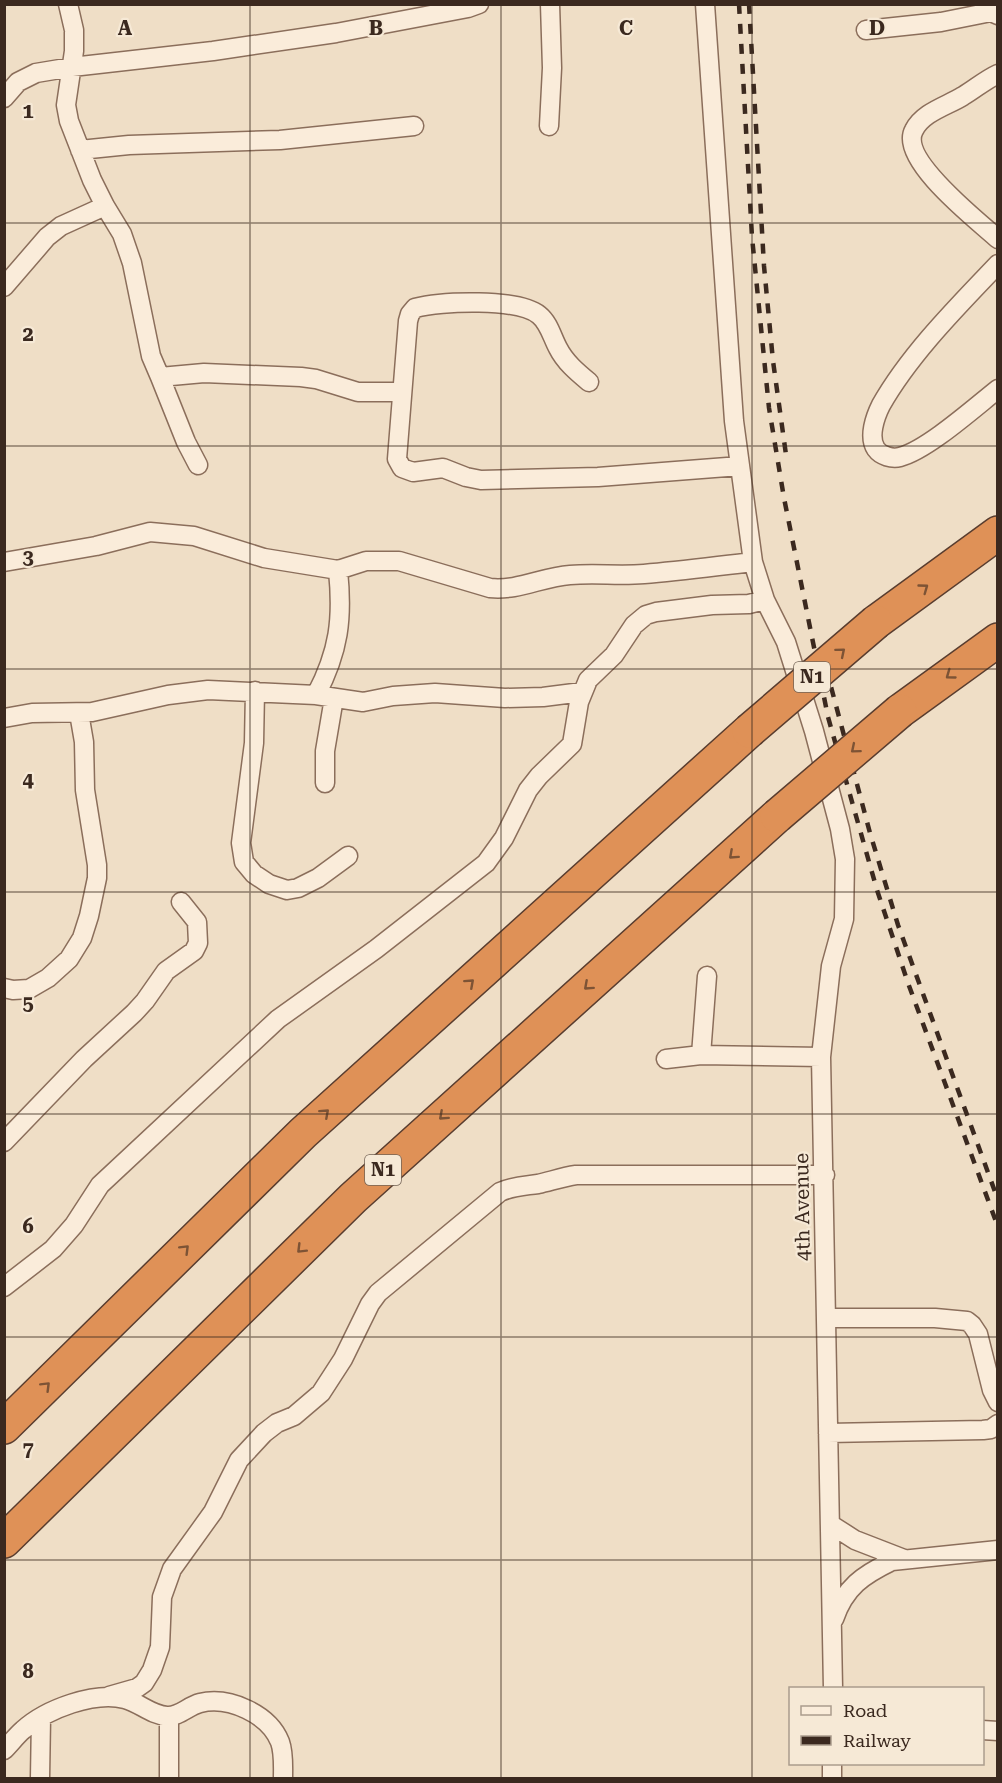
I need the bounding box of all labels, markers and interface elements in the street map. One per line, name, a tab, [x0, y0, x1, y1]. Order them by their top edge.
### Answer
text: A	[118, 16, 133, 40]
text: B	[369, 16, 383, 40]
text: C	[619, 16, 633, 40]
text: D	[869, 16, 885, 40]
text: 1	[22, 99, 34, 123]
text: 2	[22, 322, 34, 346]
text: 3	[22, 545, 34, 569]
one-way arrow	[917, 584, 928, 595]
one-way arrow	[834, 649, 845, 660]
road number: N1	[794, 662, 830, 692]
one-way arrow	[946, 667, 957, 678]
one-way arrow	[851, 742, 862, 753]
text: 4	[22, 768, 34, 792]
one-way arrow	[730, 848, 740, 859]
one-way arrow	[463, 979, 474, 990]
one-way arrow	[585, 979, 595, 990]
text: 5	[22, 991, 34, 1015]
one-way arrow	[318, 1109, 329, 1120]
one-way arrow	[440, 1109, 450, 1120]
street label: 4th Avenue	[789, 1153, 815, 1261]
road number: N1	[365, 1155, 401, 1185]
text: 6	[22, 1214, 34, 1238]
one-way arrow	[297, 1242, 307, 1253]
one-way arrow	[179, 1245, 189, 1256]
one-way arrow	[39, 1382, 50, 1393]
text: 7	[22, 1437, 34, 1461]
text: 8	[22, 1659, 34, 1683]
legend	[789, 1687, 984, 1765]
text: Road	[843, 1700, 888, 1721]
text: Railway	[843, 1730, 911, 1751]

